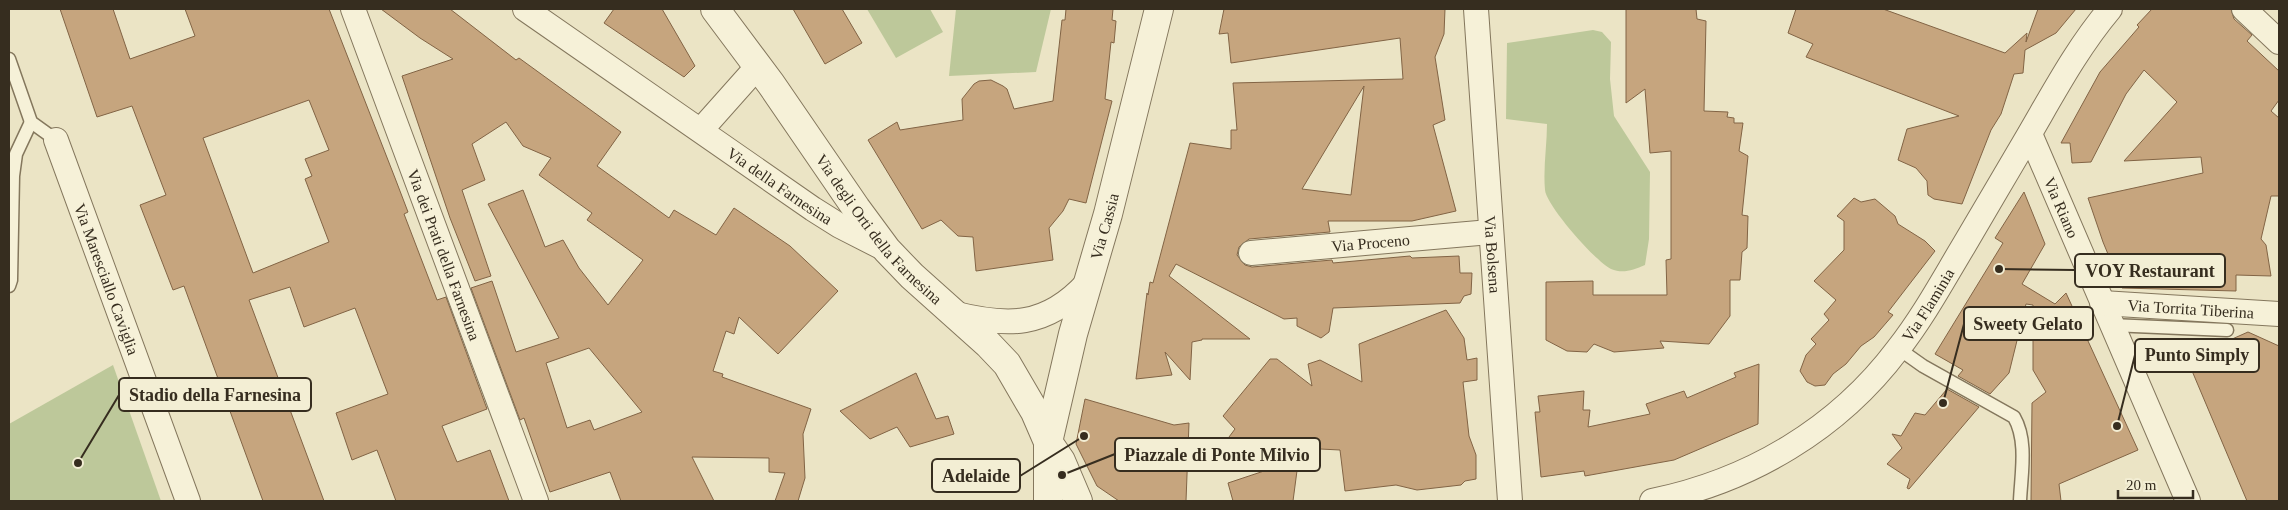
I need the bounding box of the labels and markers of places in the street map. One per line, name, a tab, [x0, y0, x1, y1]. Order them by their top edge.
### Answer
callout: VOY Restaurant	[2075, 254, 2225, 287]
callout: Sweety Gelato	[1964, 307, 2093, 340]
callout: Punto Simply	[2135, 339, 2259, 372]
callout: Stadio della Farnesina	[119, 378, 311, 411]
callout: Piazzale di Ponte Milvio	[1115, 438, 1320, 471]
callout: Adelaide	[932, 459, 1020, 492]

